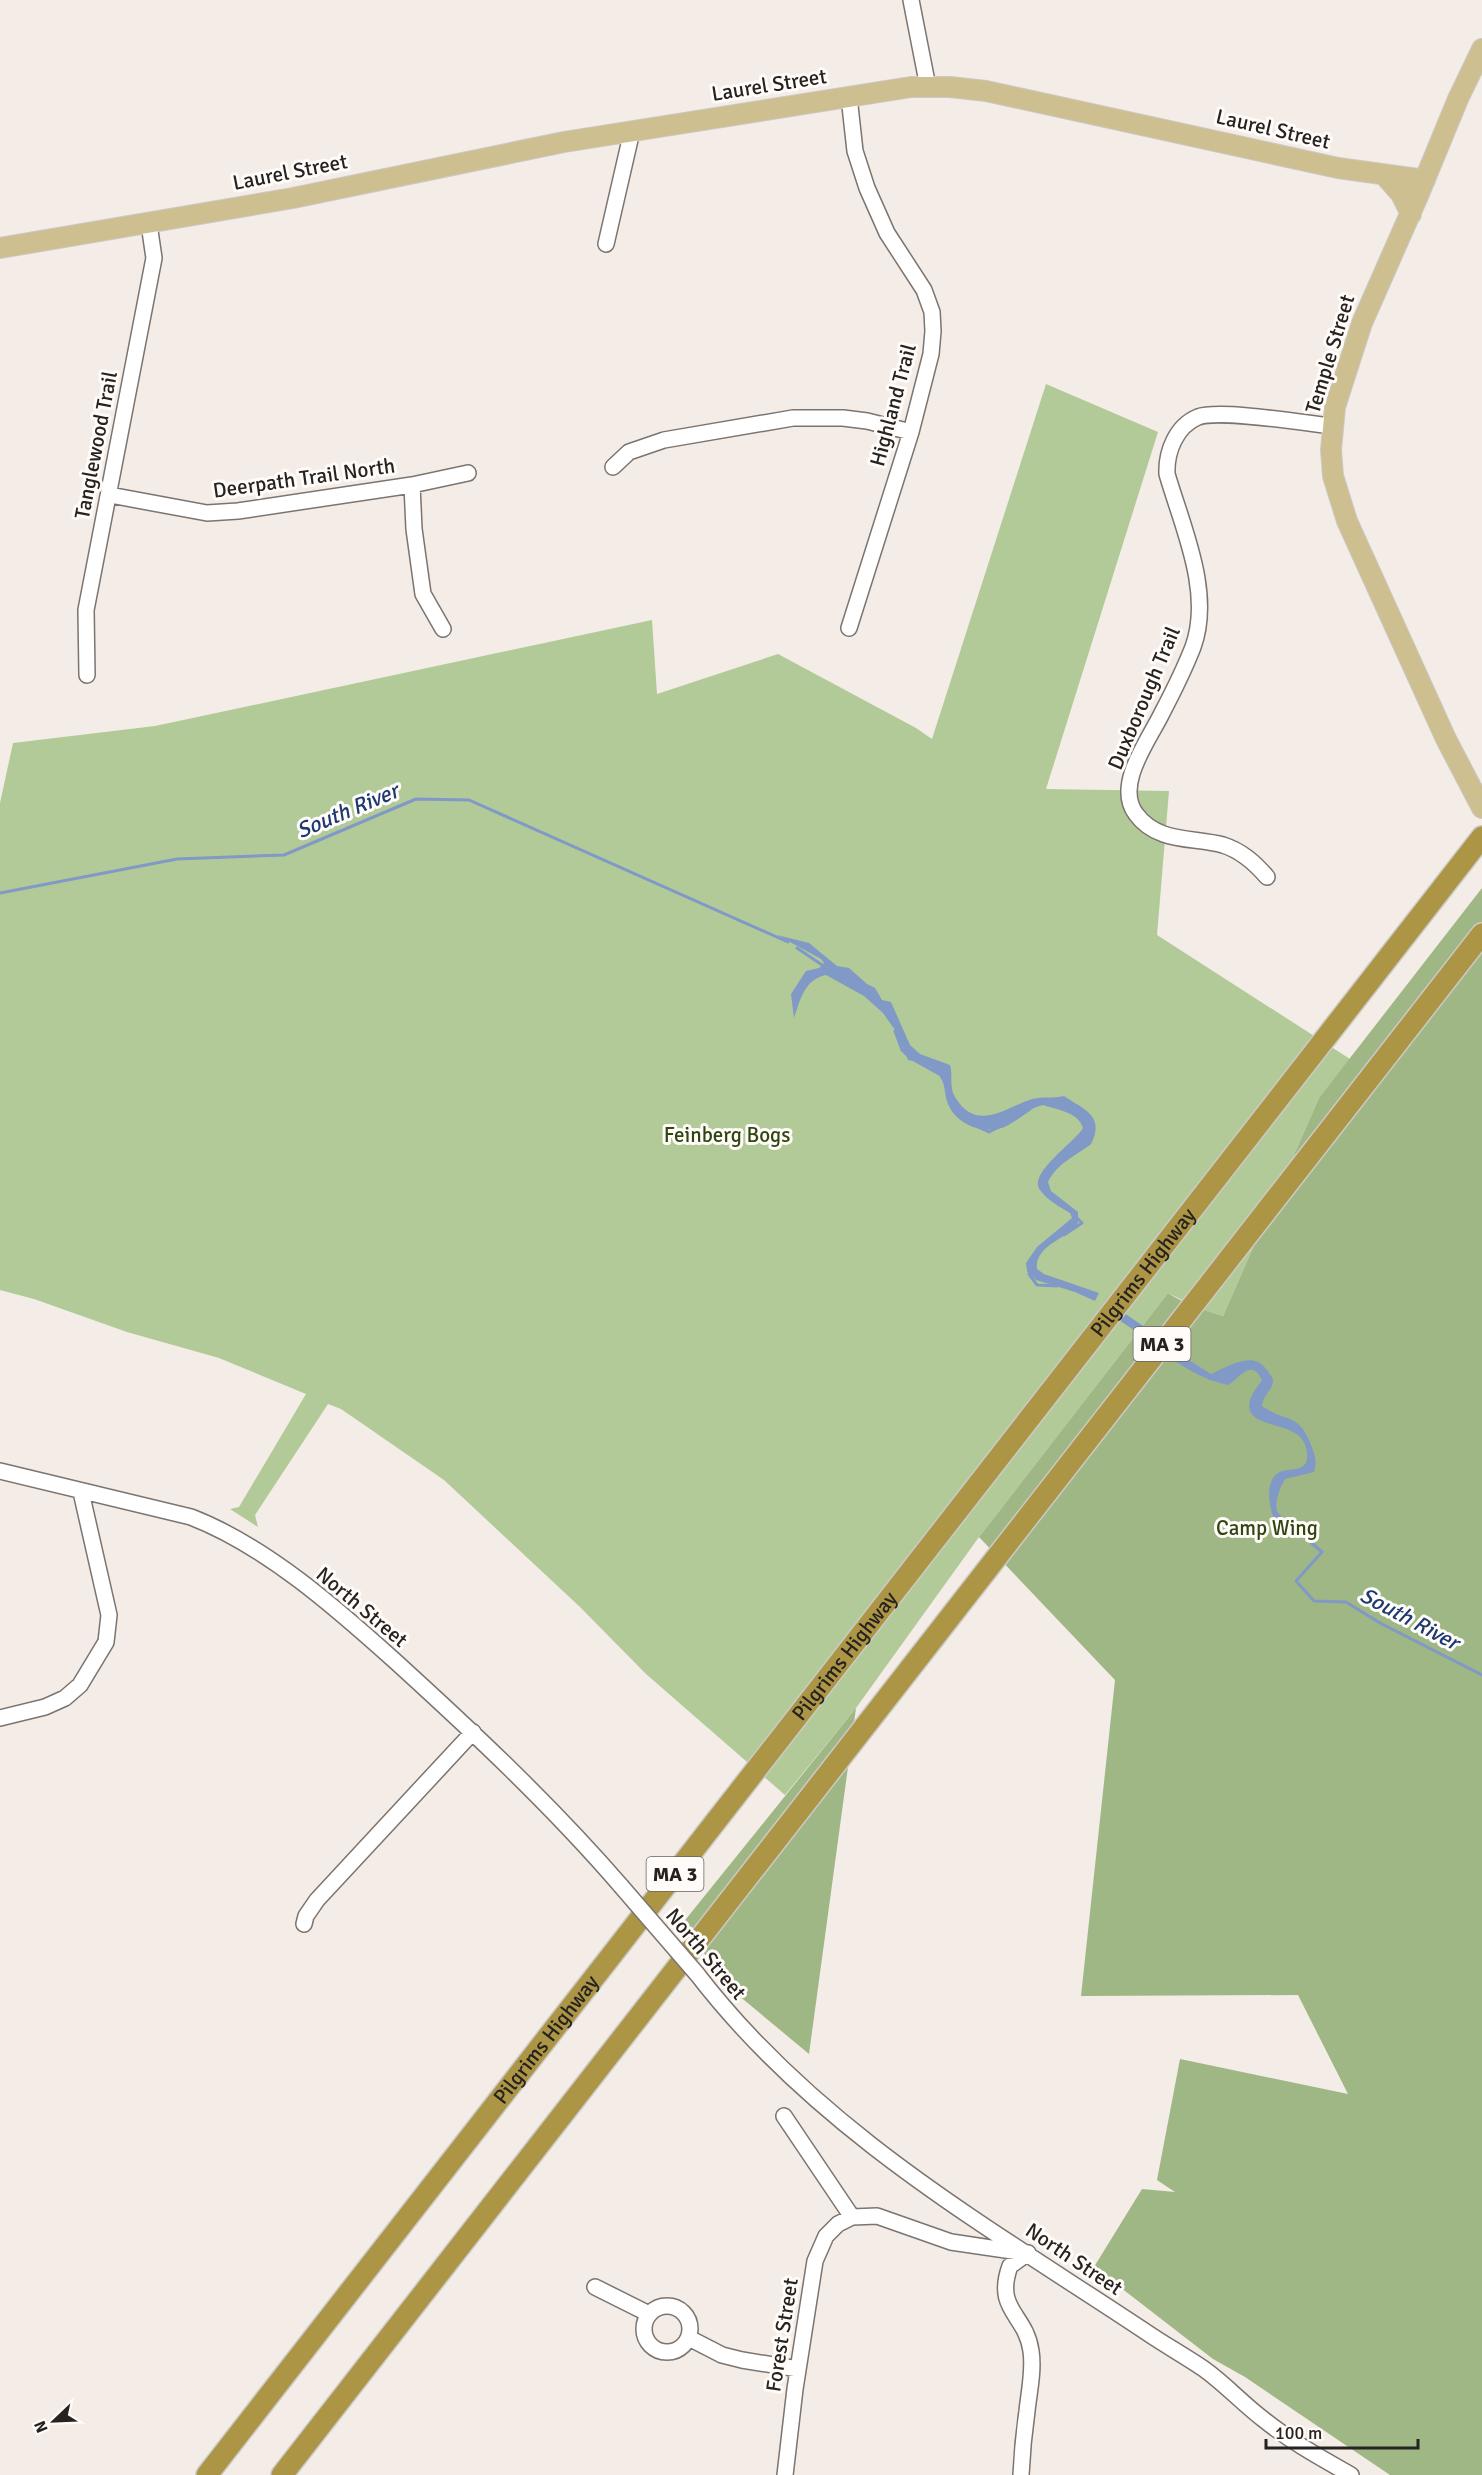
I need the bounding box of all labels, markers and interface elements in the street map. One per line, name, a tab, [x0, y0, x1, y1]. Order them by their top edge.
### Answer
street label: Laurel Street	[710, 63, 828, 107]
street label: Laurel Street	[1213, 103, 1333, 155]
street label: Laurel Street	[230, 148, 350, 196]
street label: Temple Street	[1300, 291, 1360, 417]
street label: Highland Trail	[864, 341, 922, 469]
street label: Tanglewood Trail	[69, 369, 123, 521]
street label: Deerpath Trail North	[211, 452, 397, 504]
street label: Duxborough Trail	[1102, 622, 1186, 774]
water label: South River	[292, 776, 405, 844]
park label: Feinberg Bogs	[664, 1122, 790, 1148]
street label: Pilgrims Highway	[1085, 1203, 1202, 1342]
road number: MA 3	[1134, 1327, 1190, 1361]
park label: Camp Wing	[1216, 1515, 1318, 1541]
street label: North Street	[311, 1561, 413, 1653]
water label: South River	[1356, 1581, 1466, 1657]
street label: Pilgrims Highway	[786, 1586, 903, 1726]
road number: MA 3	[646, 1857, 704, 1891]
street label: North Street	[660, 1903, 752, 2005]
street label: Pilgrims Highway	[488, 1970, 604, 2109]
street label: North Street	[1021, 2217, 1127, 2301]
street label: Forest Street	[760, 2276, 804, 2394]
north arrow	[24, 2391, 84, 2451]
scale bar	[1266, 2412, 1418, 2450]
text: N	[30, 2417, 52, 2436]
text: 100 m	[1275, 2422, 1322, 2444]

